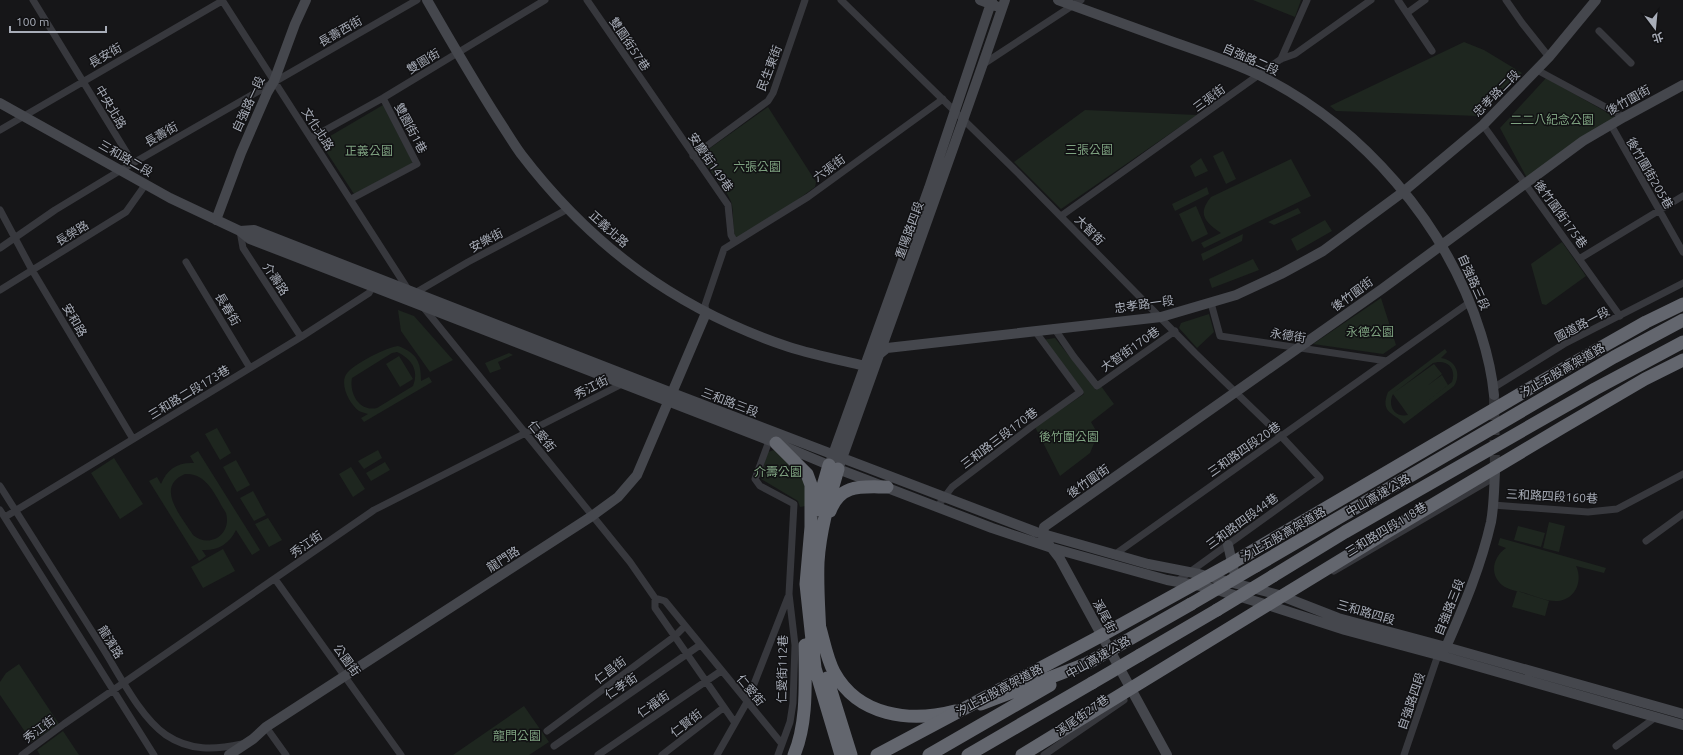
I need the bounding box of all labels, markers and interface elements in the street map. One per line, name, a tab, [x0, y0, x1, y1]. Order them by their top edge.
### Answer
scale bar	[10, 8, 106, 34]
north arrow	[1635, 8, 1675, 48]
street label: 長壽西街	[316, 13, 364, 49]
text: 100 m	[16, 15, 49, 28]
street label: 雙園街57巷	[607, 15, 653, 73]
text: 北	[1651, 30, 1665, 45]
street label: 長安街	[86, 40, 124, 70]
street label: 自強路二段	[1221, 41, 1281, 77]
street label: 民生東街	[754, 43, 784, 93]
street label: 雙園街	[404, 46, 442, 76]
street label: 忠孝路二段	[1470, 67, 1522, 119]
street label: 自強路一段	[229, 74, 267, 134]
street label: 三張街	[1191, 82, 1227, 114]
street label: 中央北路	[93, 83, 129, 131]
street label: 後竹圍街	[1604, 83, 1652, 117]
street label: 雙園街1巷	[392, 101, 430, 155]
street label: 文化北路	[299, 105, 337, 153]
park label: 二二八紀念公園	[1510, 113, 1594, 126]
street label: 長壽街	[142, 119, 180, 149]
street label: 安慶街149巷	[686, 130, 736, 194]
street label: 後竹圍街205巷	[1624, 135, 1676, 211]
street label: 三和路二段	[97, 137, 155, 179]
park label: 三張公園	[1065, 143, 1113, 156]
park label: 正義公園	[345, 144, 393, 157]
street label: 六張街	[811, 152, 847, 184]
park label: 六張公園	[733, 160, 781, 173]
street label: 後竹圍街175巷	[1532, 178, 1590, 250]
street label: 重陽路四段	[893, 200, 925, 260]
street label: 正義北路	[587, 208, 631, 250]
street label: 大智街	[1073, 213, 1107, 247]
street label: 長榮路	[53, 218, 91, 248]
street label: 安樂街	[467, 226, 505, 254]
street label: 自強路三段	[1456, 252, 1492, 312]
street label: 介壽路	[261, 260, 291, 298]
street label: 後竹圍街	[1329, 275, 1375, 313]
street label: 長春街	[213, 290, 243, 328]
street label: 忠孝路一段	[1113, 293, 1175, 315]
street label: 安和路	[60, 301, 90, 339]
street label: 國道路一段	[1552, 304, 1612, 344]
street label: 大智街170巷	[1098, 324, 1162, 374]
park label: 永德公園	[1346, 325, 1394, 338]
street label: 永德街	[1269, 326, 1307, 344]
street label: 汐止五股高架道路	[1517, 340, 1607, 400]
street label: 三和路二段173巷	[146, 363, 232, 421]
street label: 秀江街	[572, 373, 610, 401]
street label: 三和路三段	[700, 385, 760, 419]
street label: 三和路三段170巷	[958, 405, 1040, 471]
street label: 仁愛街	[526, 418, 558, 454]
street label: 三和路四段20巷	[1205, 419, 1283, 479]
park label: 後竹圍公園	[1039, 430, 1099, 443]
street label: 後竹圍街	[1065, 462, 1111, 500]
park label: 介壽公園	[754, 465, 802, 478]
street label: 中山高速公路	[1344, 471, 1412, 519]
street label: 三和路四段160巷	[1506, 487, 1598, 505]
street label: 三和路四段44巷	[1204, 491, 1280, 551]
street label: 三和路四段118巷	[1343, 500, 1429, 558]
street label: 汐止五股高架道路	[1238, 504, 1328, 564]
street label: 秀江街	[288, 528, 324, 560]
street label: 龍門路	[484, 544, 522, 574]
street label: 自強路三段	[1432, 577, 1466, 637]
street label: 溪尾街	[1091, 597, 1119, 635]
street label: 三和路四段	[1335, 597, 1397, 627]
street label: 龍濱路	[96, 623, 126, 661]
street label: 中山高速公路	[1064, 633, 1132, 681]
street label: 仁愛街112巷	[775, 635, 789, 703]
street label: 公園街	[331, 642, 363, 678]
street label: 仁昌街	[592, 654, 628, 686]
street label: 汐止五股高架道路	[954, 662, 1044, 718]
street label: 仁孝街	[602, 671, 640, 701]
street label: 自強路四段	[1395, 671, 1427, 731]
street label: 仁愛街	[734, 672, 768, 708]
street label: 仁福街	[635, 688, 671, 720]
street label: 溪尾街27巷	[1053, 692, 1111, 738]
street label: 仁賢街	[668, 707, 704, 739]
street label: 秀江街	[21, 713, 57, 745]
park label: 龍門公園	[493, 729, 541, 742]

